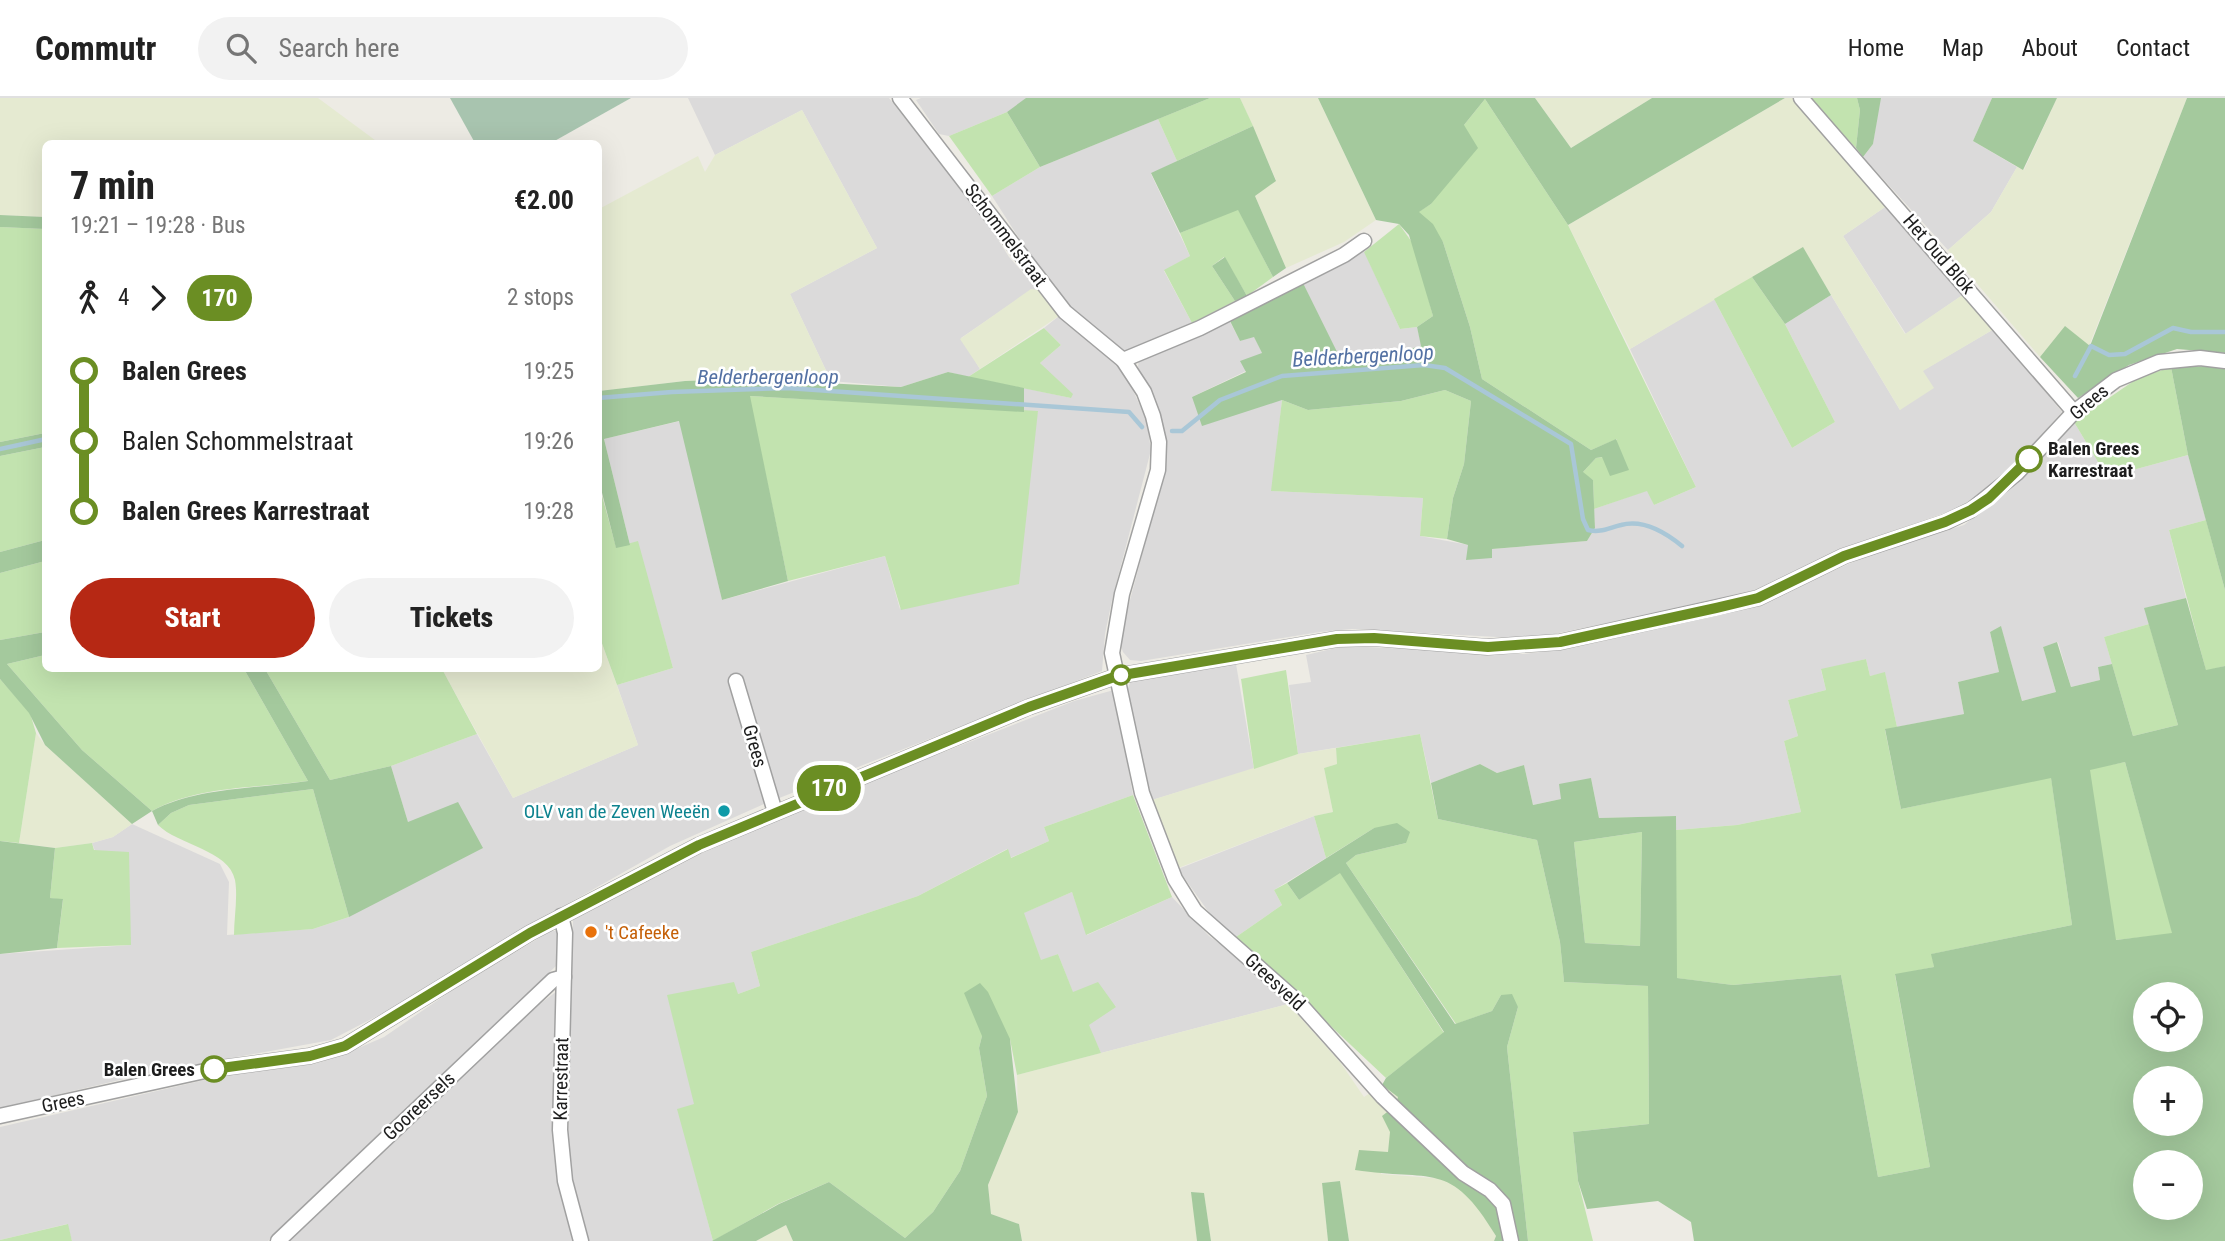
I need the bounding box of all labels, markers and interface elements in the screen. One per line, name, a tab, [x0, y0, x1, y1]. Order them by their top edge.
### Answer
search box	[198, 17, 688, 80]
text: Commutr	[35, 29, 156, 68]
icon: search	[222, 29, 260, 67]
text: Search here	[278, 33, 399, 63]
text: Home	[1848, 34, 1904, 62]
text: Map	[1942, 34, 1984, 62]
text: About	[2022, 34, 2078, 62]
text: Contact	[2116, 34, 2190, 62]
text: 7 min	[70, 164, 155, 208]
street label: Schommelstraat	[960, 179, 1052, 291]
text: €2.00	[514, 185, 574, 215]
street label: Het Oud Blok	[1898, 210, 1980, 299]
text: 19:21 – 19:28 · Bus	[70, 212, 246, 239]
icon: walk	[70, 279, 108, 317]
icon: forward	[139, 279, 177, 317]
text: 4	[118, 284, 129, 311]
text: 170	[201, 284, 238, 312]
text: 2 stops	[507, 284, 574, 311]
water label: Belderbergenloop	[1292, 340, 1434, 372]
text: Balen Grees	[122, 356, 247, 386]
text: 19:25	[523, 358, 574, 385]
water label: Belderbergenloop	[697, 365, 839, 389]
street label: Grees	[2065, 379, 2113, 425]
text: Balen Schommelstraat	[122, 426, 353, 456]
text: 19:26	[523, 428, 574, 455]
place label: Balen Grees Karrestraat	[2048, 437, 2139, 482]
marker: Balen Grees Karrestraat	[2016, 446, 2042, 472]
text: Balen Grees Karrestraat	[122, 496, 369, 526]
text: 19:28	[523, 498, 574, 525]
button: Start	[70, 578, 315, 658]
button: Tickets	[329, 578, 574, 658]
unlabelled marker	[1111, 665, 1131, 685]
street label: Grees	[738, 722, 772, 770]
line badge: 170	[789, 765, 869, 811]
text: 170	[811, 774, 847, 802]
place label: OLV van de Zeven Weeën	[524, 800, 710, 823]
marker: OLV van de Zeven Weeën	[716, 803, 732, 819]
place label: 't Cafeeke	[605, 921, 679, 944]
marker: 't Cafeeke	[583, 924, 599, 940]
street label: Greesveld	[1240, 948, 1310, 1016]
map controls	[2133, 982, 2203, 1220]
button: locate	[2133, 982, 2203, 1052]
street label: Karrestraat	[549, 1037, 573, 1121]
marker: Balen Grees	[201, 1056, 227, 1082]
place label: Balen Grees	[104, 1058, 195, 1081]
button: +	[2133, 1066, 2203, 1136]
street label: Gooreersels	[378, 1067, 460, 1145]
street label: Grees	[39, 1086, 87, 1118]
button: −	[2133, 1150, 2203, 1220]

